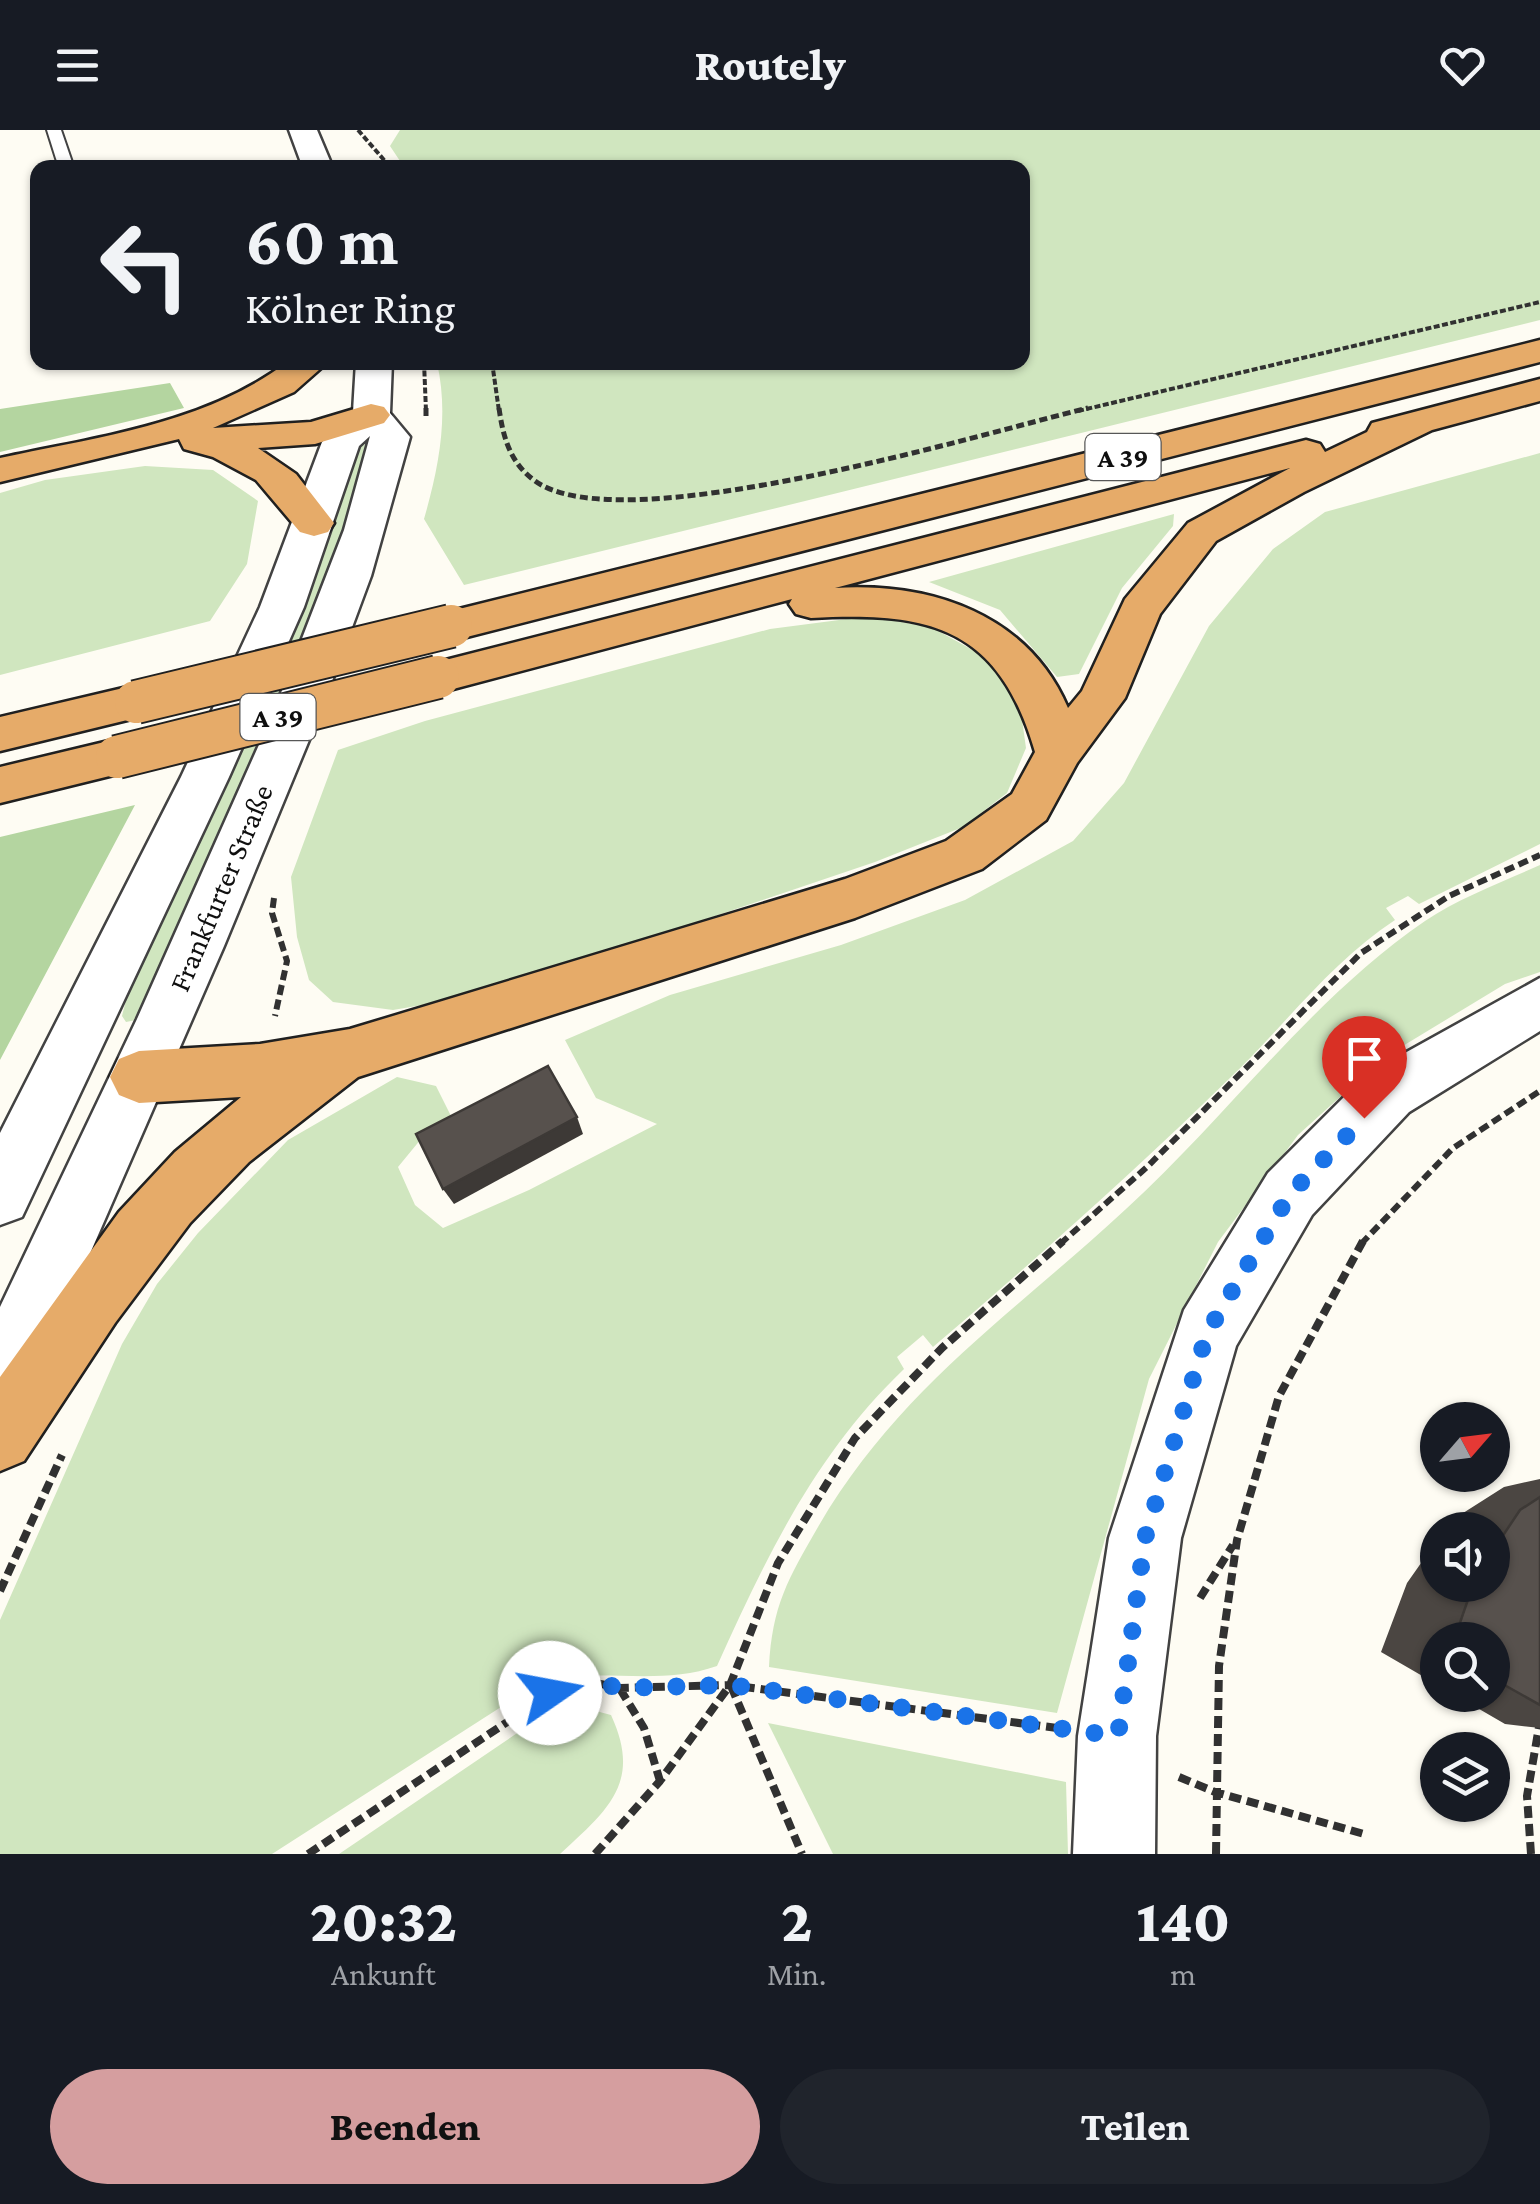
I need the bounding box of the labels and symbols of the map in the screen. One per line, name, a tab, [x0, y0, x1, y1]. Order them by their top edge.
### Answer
road number: A 39	[1086, 434, 1160, 480]
road number: A 39	[240, 694, 316, 740]
street label: Frankfurter Straße	[162, 779, 279, 996]
pin	[1322, 1016, 1407, 1119]
north arrow	[1420, 1402, 1510, 1492]
position arrow	[498, 1641, 602, 1745]

